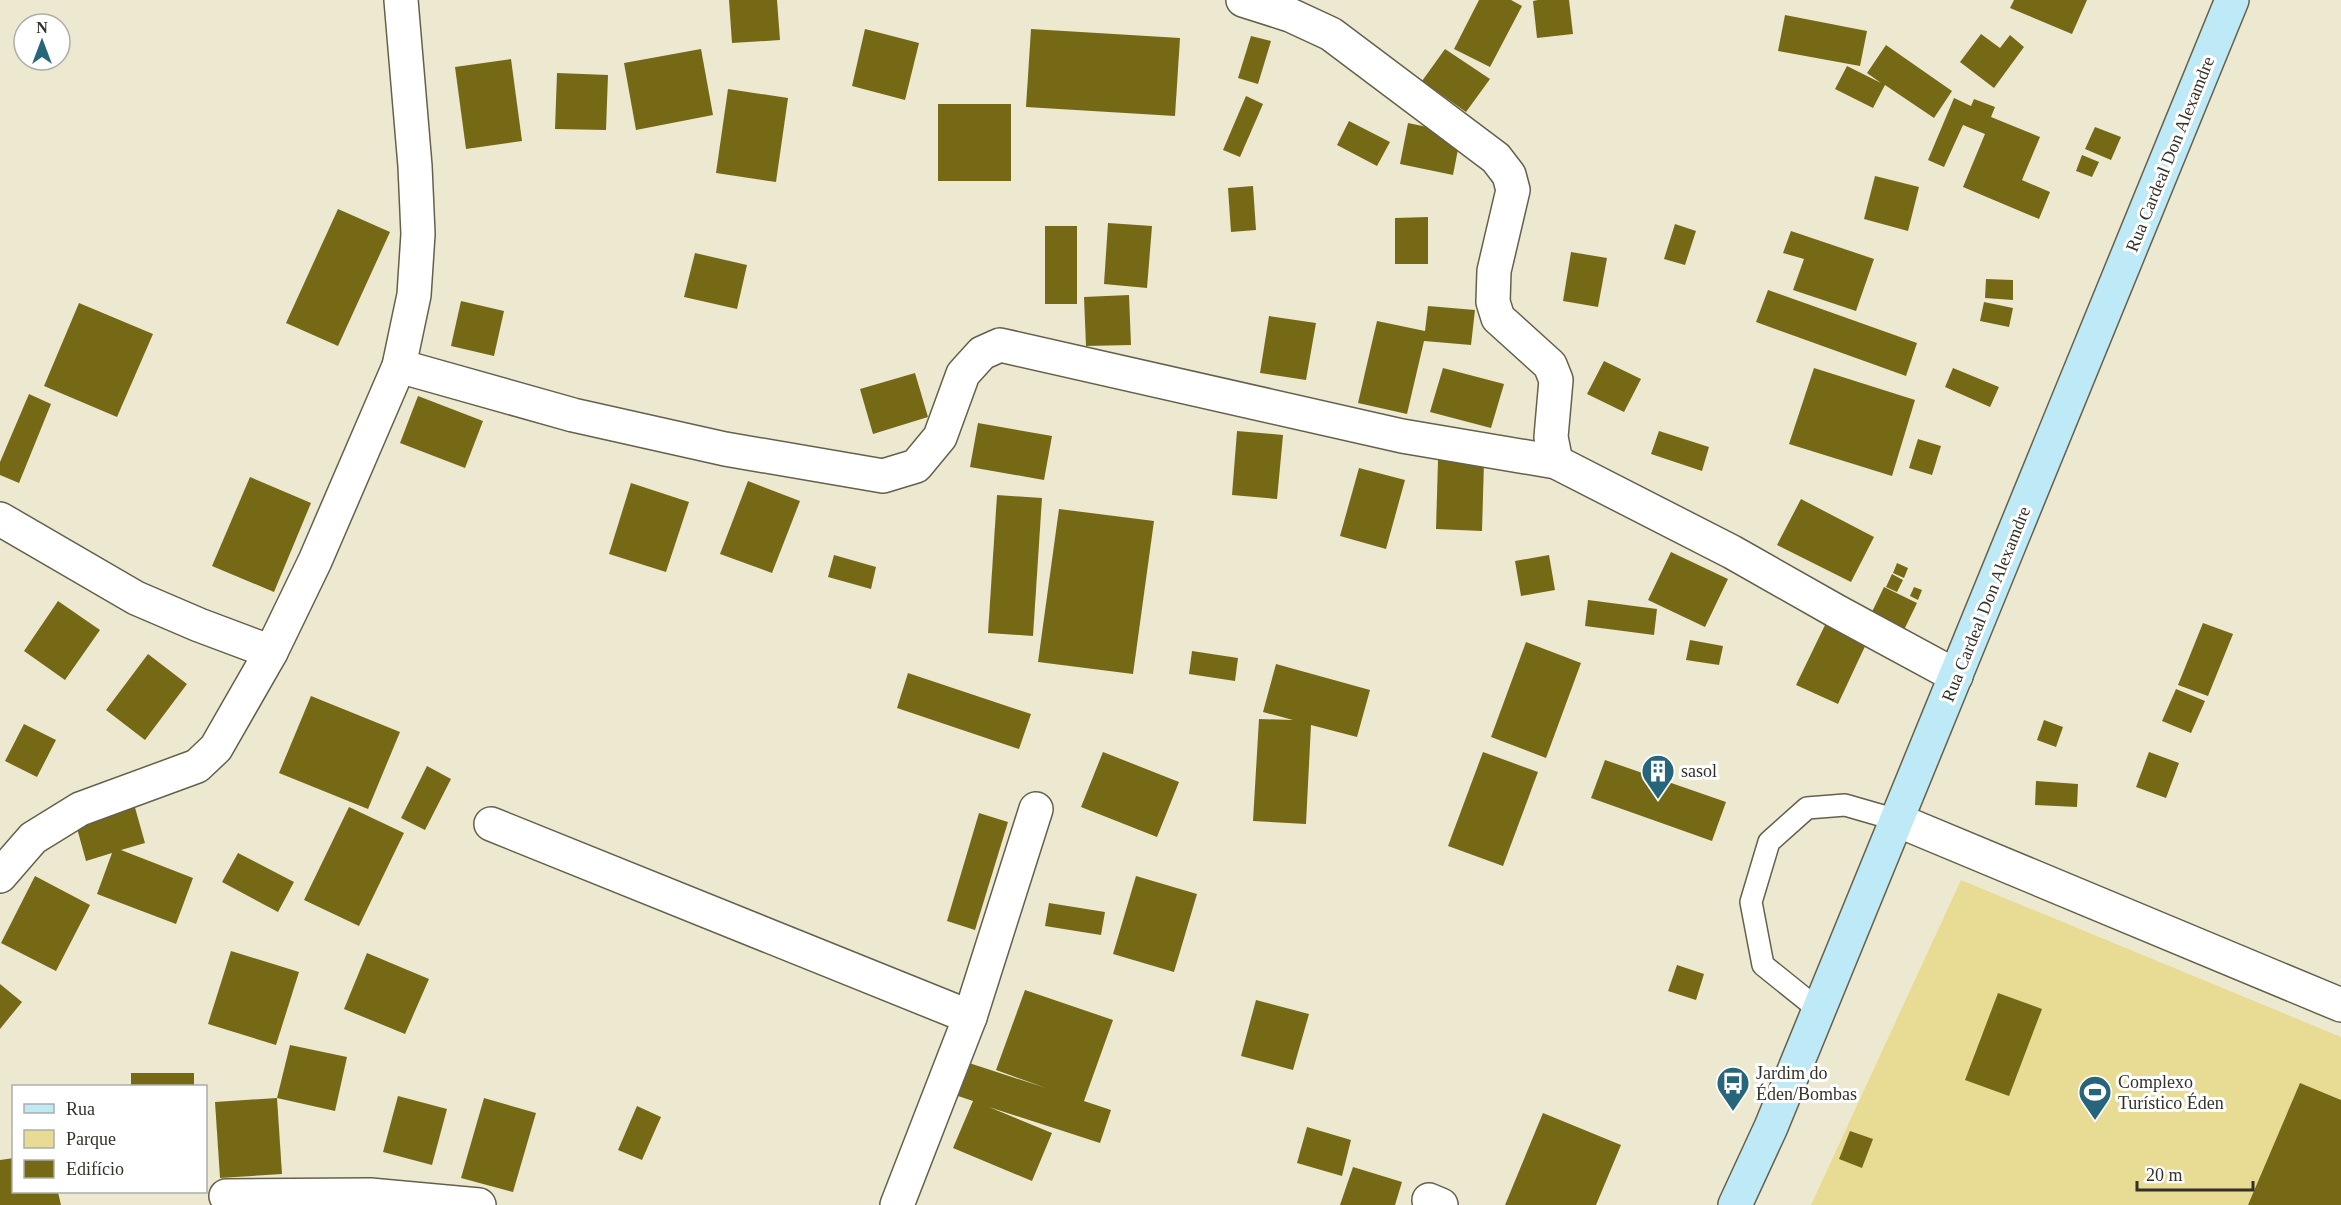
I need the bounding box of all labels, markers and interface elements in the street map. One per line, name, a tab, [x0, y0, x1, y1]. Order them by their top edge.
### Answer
north arrow	[12, 12, 72, 72]
text: N	[36, 19, 48, 36]
street label: Rua Cardeal Don Alexamdre	[2122, 54, 2218, 254]
street label: Rua Cardeal Don Alexamdre	[1938, 504, 2034, 704]
building icon: sasol	[1640, 753, 1676, 800]
place label: sasol	[1681, 761, 1717, 781]
place label: Jardim do Éden/Bombas	[1756, 1063, 1857, 1104]
bus stop icon: Jardim do Éden/Bombas	[1715, 1065, 1751, 1112]
place label: Complexo Turístico Éden	[2118, 1072, 2224, 1113]
sports icon: Complexo Turístico Éden	[2077, 1074, 2113, 1121]
legend	[12, 1085, 207, 1193]
text: Rua	[66, 1099, 95, 1119]
text: Parque	[66, 1129, 116, 1149]
scale bar	[2137, 1154, 2252, 1192]
text: Edifício	[66, 1159, 124, 1179]
text: 20 m	[2146, 1165, 2183, 1185]

